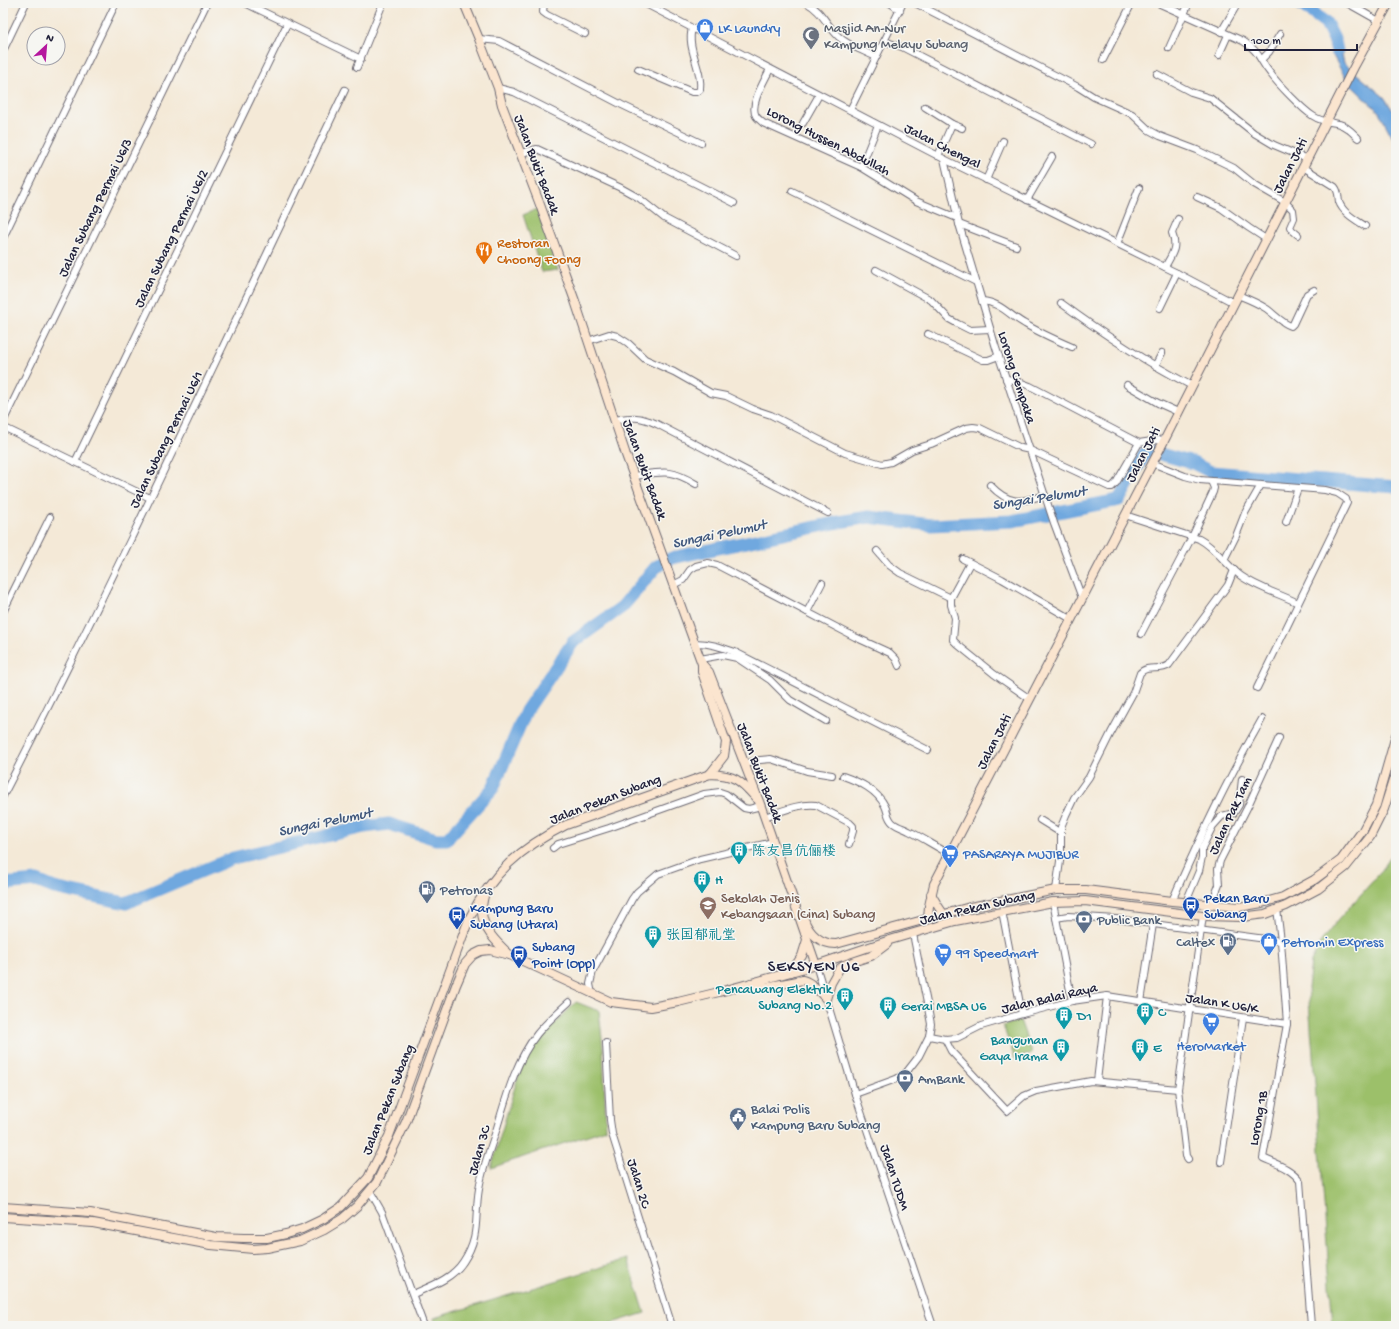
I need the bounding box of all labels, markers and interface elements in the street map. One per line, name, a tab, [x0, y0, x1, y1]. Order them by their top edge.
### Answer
shop icon: LK Laundry	[695, 17, 715, 42]
place label: LK Laundry	[718, 21, 780, 38]
place label: Masjid An-Nur Kampung Melayu Subang	[824, 21, 968, 54]
mosque icon: Masjid An-Nur Kampung Melayu Subang	[801, 25, 821, 50]
north arrow	[26, 26, 66, 66]
scale bar	[1245, 26, 1357, 52]
text: N	[44, 32, 55, 46]
text: 100 m	[1250, 35, 1281, 49]
street label: Lorong Hussen Abdullah	[763, 104, 893, 181]
street label: Jalan Bukit Badak	[509, 113, 563, 219]
street label: Jalan Chengal	[901, 121, 983, 174]
street label: Jalan Subang Permai U6/3	[55, 136, 137, 280]
street label: Jalan Jati	[1270, 136, 1312, 197]
street label: Jalan Subang Permai U6/2	[131, 167, 213, 311]
place label: Restoran Choong Foong	[497, 236, 581, 269]
restaurant icon: Restoran Choong Foong	[474, 240, 494, 265]
street label: Lorong Cempaka	[993, 330, 1039, 427]
street label: Jalan Subang Permai U6/1	[127, 369, 208, 511]
street label: Jalan Bukit Badak	[618, 418, 670, 524]
street label: Jalan Jati	[1123, 425, 1165, 486]
water label: Sungai Pelumut	[991, 482, 1090, 515]
water label: Sungai Pelumut	[671, 516, 771, 554]
street label: Jalan Jati	[974, 712, 1016, 773]
street label: Jalan Bukit Badak	[732, 721, 786, 827]
street label: Jalan Pekan Subang	[548, 771, 664, 829]
street label: Jalan Pak Tam	[1206, 774, 1257, 858]
water label: Sungai Pelumut	[277, 804, 377, 842]
building icon: 陈友昌伉俪楼	[729, 840, 749, 865]
place label: 陈友昌伉俪楼	[752, 843, 836, 861]
supermarket icon: PASARAYA MUJIBUR	[940, 843, 960, 868]
place label: PASARAYA MUJIBUR	[962, 847, 1079, 864]
building icon: H	[692, 869, 712, 894]
place label: H	[715, 873, 724, 890]
fuel station icon: Petronas	[417, 879, 437, 904]
place label: Petronas	[439, 883, 493, 900]
street label: Jalan Pekan Subang	[918, 887, 1037, 930]
place label: Sekolah Jenis Kebangsaan (Cina) Subang	[721, 891, 876, 924]
place label: Pekan Baru Subang	[1203, 891, 1270, 924]
school or university icon: Sekolah Jenis Kebangsaan (Cina) Subang	[698, 895, 718, 920]
bus stop icon: Pekan Baru Subang	[1181, 895, 1201, 920]
place label: Kampung Baru Subang (Utara)	[470, 901, 558, 934]
bus stop icon: Kampung Baru Subang (Utara)	[447, 905, 467, 930]
bank icon: Public Bank	[1074, 909, 1094, 934]
place label: Public Bank	[1096, 913, 1162, 930]
building icon: 张国郁礼堂	[643, 924, 663, 949]
place label: 张国郁礼堂	[666, 927, 736, 945]
fuel station icon: Caltex	[1218, 931, 1238, 956]
shop icon: Petromin Express	[1259, 931, 1279, 956]
place label: Caltex	[1176, 935, 1216, 952]
place label: Petromin Express	[1281, 935, 1384, 952]
place label: Subang Point (Opp)	[531, 940, 596, 973]
supermarket icon: 99 Speedmart	[933, 942, 953, 967]
bus stop icon: Subang Point (Opp)	[509, 944, 529, 969]
place label: 99 Speedmart	[955, 946, 1039, 963]
district label: SEKSYEN U6	[768, 959, 860, 978]
street label: Jalan Balai Raya	[1000, 980, 1100, 1019]
place label: Pencawang Elektrik Subang No.2	[715, 982, 834, 1015]
building icon: Pencawang Elektrik Subang No.2	[835, 986, 855, 1011]
street label: Jalan K U6/K	[1184, 990, 1260, 1019]
building icon: Gerai MBSA U6	[878, 995, 898, 1020]
place label: Gerai MBSA U6	[901, 999, 987, 1016]
building icon: C	[1135, 1001, 1155, 1026]
building icon: D1	[1054, 1005, 1074, 1030]
place label: C	[1158, 1005, 1167, 1022]
place label: D1	[1076, 1009, 1092, 1026]
supermarket icon: HeroMarket	[1201, 1011, 1221, 1036]
place label: Bangunan Gaya Irama	[980, 1033, 1049, 1066]
building icon: Bangunan Gaya Irama	[1051, 1037, 1071, 1062]
building icon: E	[1130, 1037, 1150, 1062]
place label: HeroMarket	[1176, 1039, 1247, 1056]
place label: E	[1153, 1041, 1163, 1058]
street label: Jalan Pekan Subang	[359, 1042, 419, 1158]
bank icon: AmBank	[895, 1068, 915, 1093]
place label: AmBank	[918, 1072, 966, 1089]
street label: Lorong 1B	[1246, 1089, 1273, 1147]
place label: Balai Polis Kampung Baru Subang	[750, 1102, 880, 1135]
public building icon: Balai Polis Kampung Baru Subang	[728, 1106, 748, 1131]
street label: Jalan 3C	[465, 1123, 496, 1177]
street label: Jalan TUDM	[875, 1143, 912, 1213]
street label: Jalan 2C	[622, 1157, 654, 1212]

